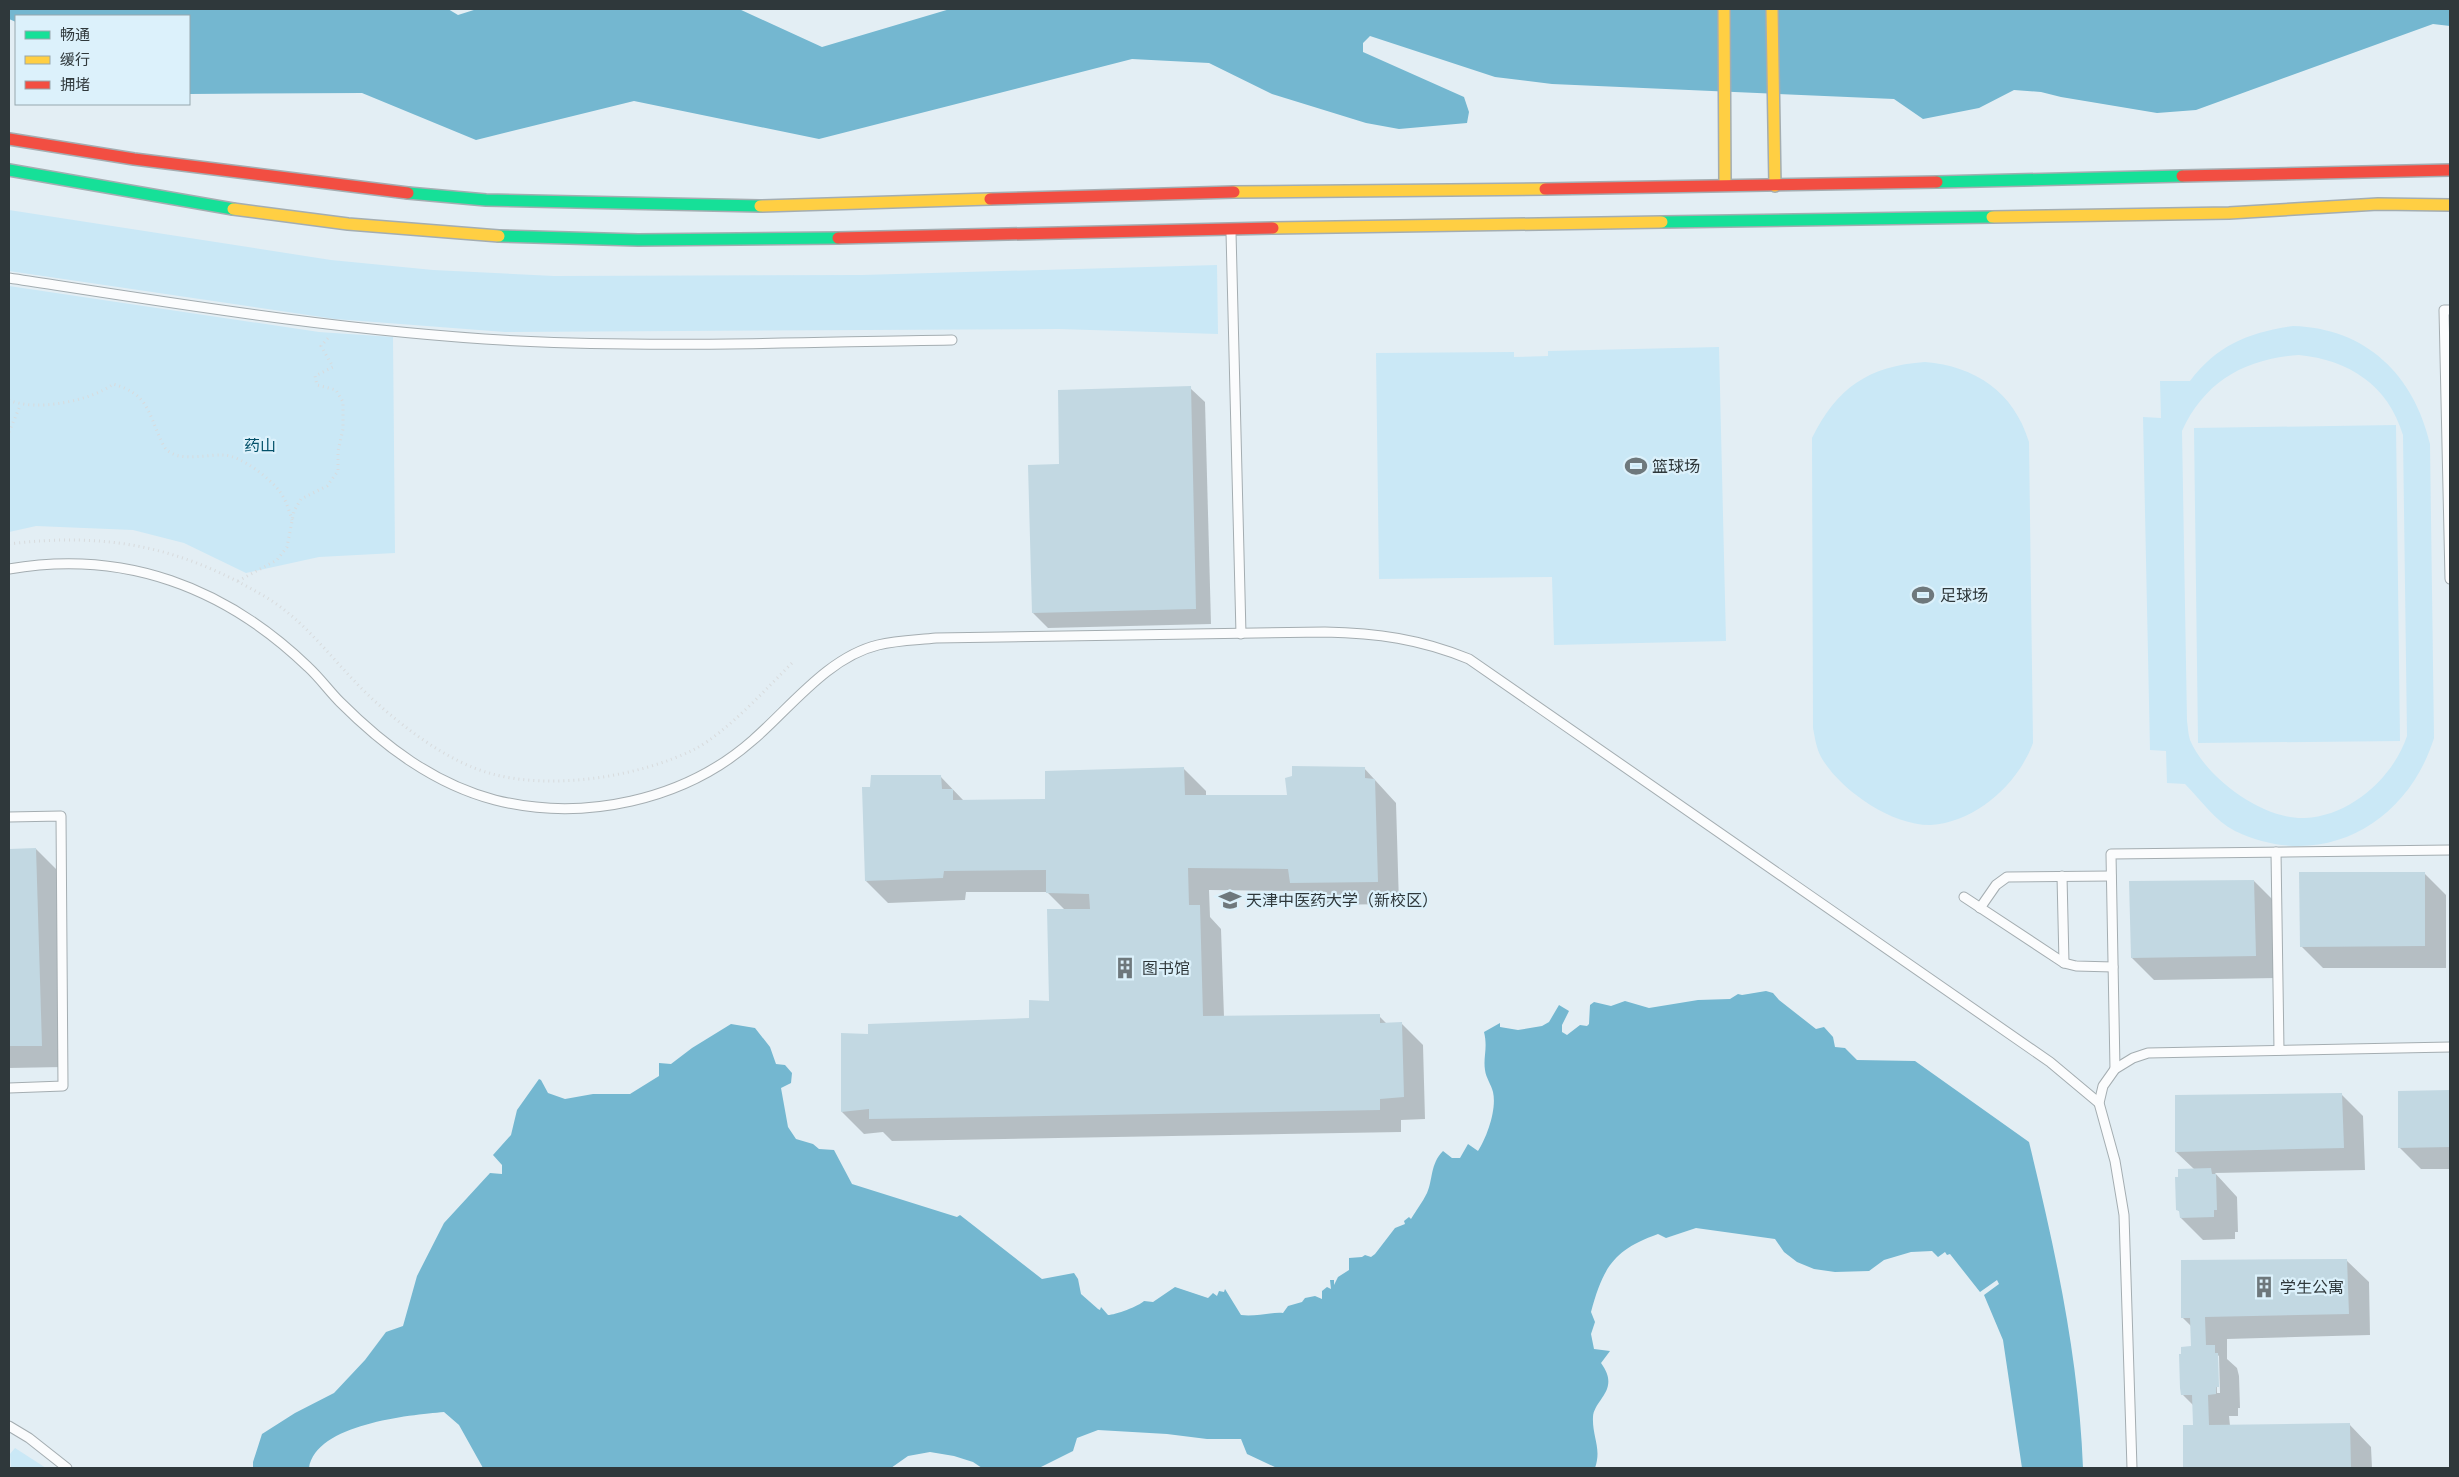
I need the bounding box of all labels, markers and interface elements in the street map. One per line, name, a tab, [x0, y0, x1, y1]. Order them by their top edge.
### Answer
legend	[15, 15, 190, 105]
text: 畅通	[60, 27, 90, 46]
text: 缓行	[60, 52, 90, 71]
text: 拥堵	[60, 77, 90, 96]
park label: 药山	[244, 437, 276, 457]
sports icon: 篮球场	[1623, 453, 1649, 479]
place label: 篮球场	[1652, 458, 1700, 478]
sports icon: 足球场	[1910, 582, 1936, 608]
place label: 足球场	[1940, 587, 1988, 607]
school or university icon: 天津中医药大学（新校区）	[1217, 887, 1243, 913]
place label: 天津中医药大学（新校区）	[1246, 892, 1438, 912]
building icon: 图书馆	[1112, 955, 1138, 981]
place label: 图书馆	[1142, 960, 1190, 980]
building icon: 学生公寓	[2251, 1274, 2277, 1300]
place label: 学生公寓	[2280, 1279, 2344, 1299]

